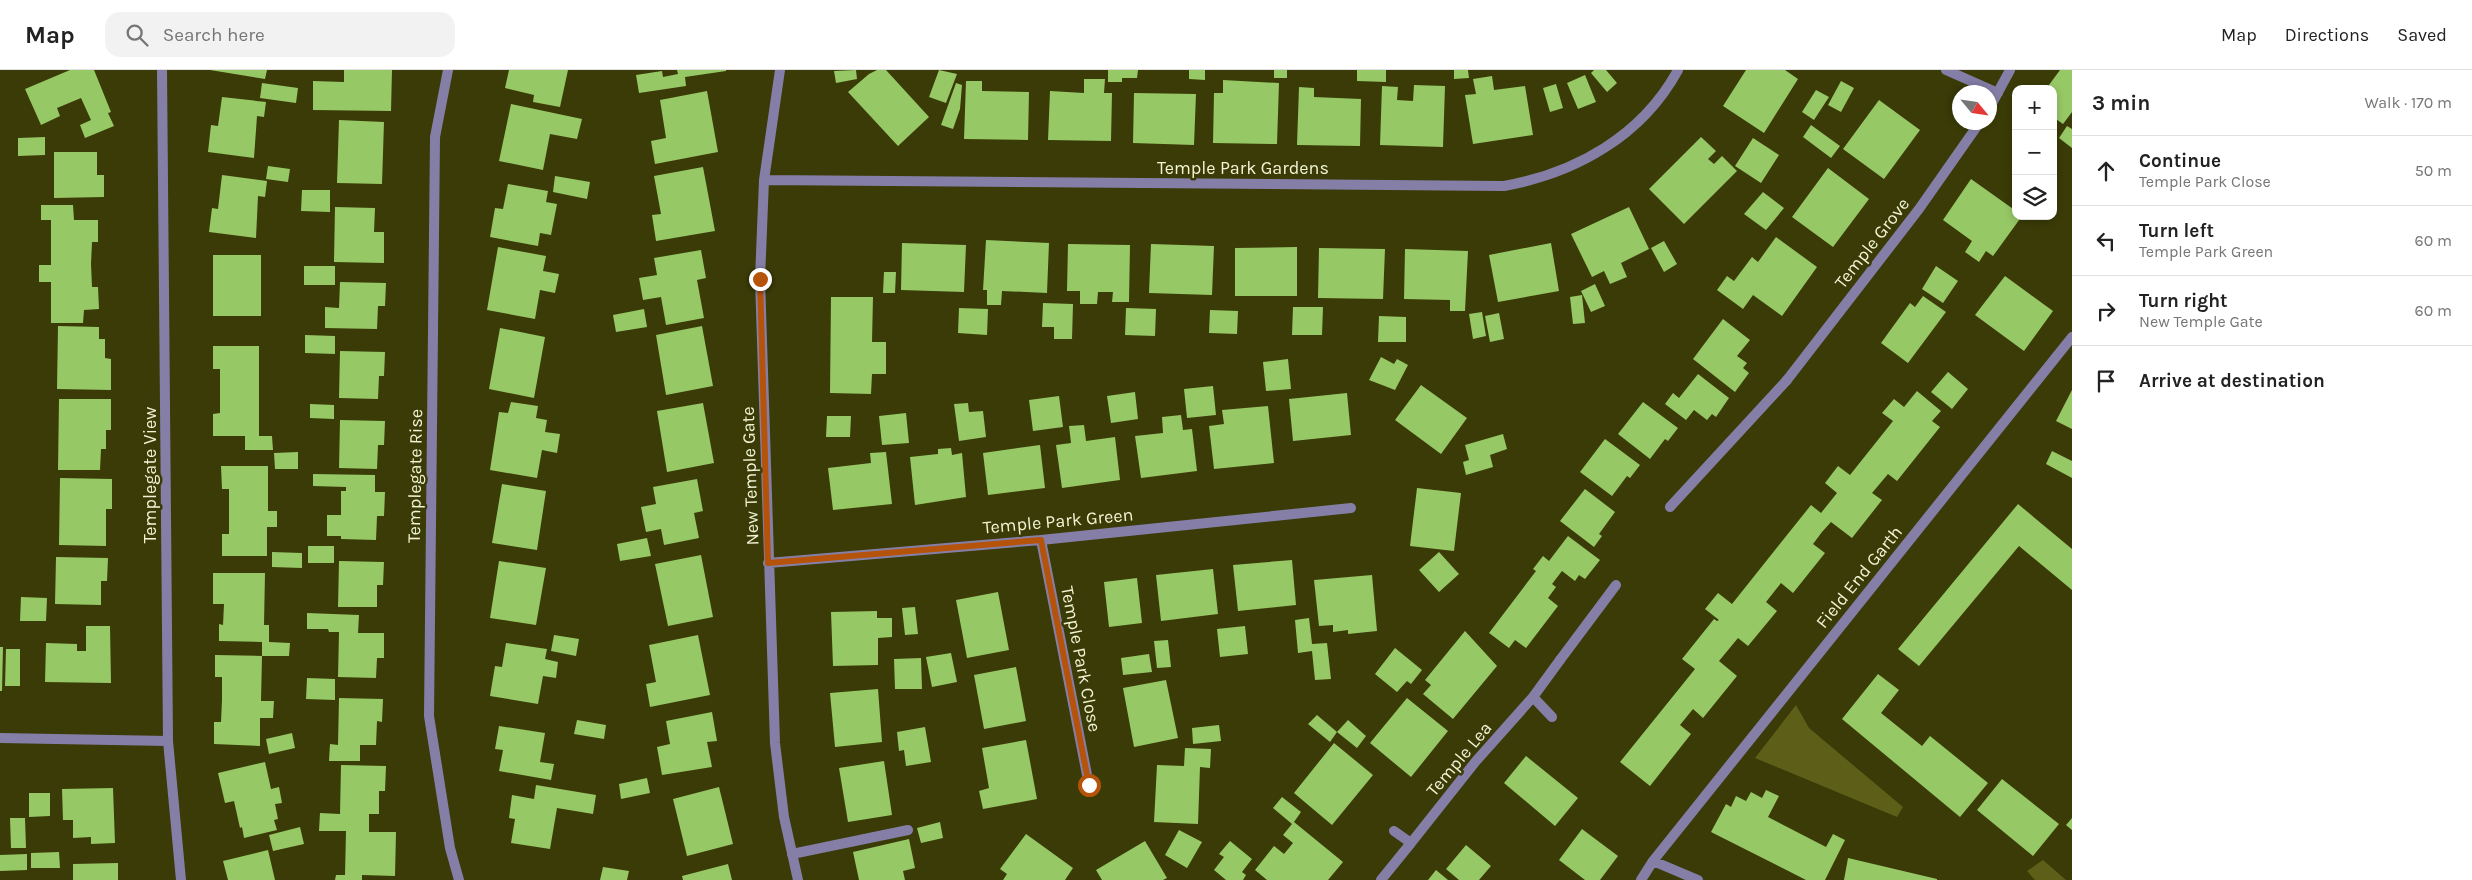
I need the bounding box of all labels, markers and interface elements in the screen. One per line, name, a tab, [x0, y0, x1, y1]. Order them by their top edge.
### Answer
search box	[105, 12, 455, 57]
text: Map	[25, 21, 75, 49]
icon: search	[123, 21, 151, 49]
text: Search here	[163, 24, 265, 46]
text: Map	[2221, 24, 2257, 46]
text: Directions	[2285, 24, 2369, 46]
text: Saved	[2397, 24, 2447, 46]
north arrow	[1952, 85, 1997, 130]
map controls	[2012, 85, 2057, 220]
button: +	[2012, 85, 2057, 130]
text: 3 min	[2092, 91, 2150, 115]
text: Walk · 170 m	[2364, 93, 2452, 112]
button: −	[2012, 130, 2057, 175]
text: Continue	[2139, 150, 2221, 172]
street label: Temple Park Gardens	[1157, 157, 1329, 179]
icon: ahead	[2092, 157, 2120, 185]
text: 50 m	[2415, 161, 2452, 180]
text: Temple Park Close	[2139, 172, 2271, 191]
button: layers	[2012, 175, 2057, 220]
street label: Temple Grove	[1830, 193, 1914, 293]
text: Turn left	[2139, 220, 2214, 242]
icon: left	[2092, 227, 2120, 255]
text: 60 m	[2415, 231, 2452, 250]
text: Temple Park Green	[2139, 242, 2273, 261]
route end	[749, 268, 772, 291]
text: Turn right	[2139, 290, 2228, 312]
icon: right	[2092, 297, 2120, 325]
text: 60 m	[2415, 301, 2452, 320]
text: New Temple Gate	[2139, 312, 2263, 331]
icon: arrive	[2092, 367, 2120, 395]
text: Arrive at destination	[2139, 370, 2325, 392]
street label: New Temple Gate	[737, 406, 763, 546]
street label: Templegate View	[139, 407, 161, 543]
street label: Templegate Rise	[403, 409, 427, 543]
street label: Temple Park Green	[982, 503, 1134, 539]
street label: Field End Garth	[1811, 521, 1907, 633]
street label: Temple Park Close	[1056, 584, 1106, 734]
street label: Temple Lea	[1422, 717, 1496, 801]
route start	[1078, 774, 1101, 797]

